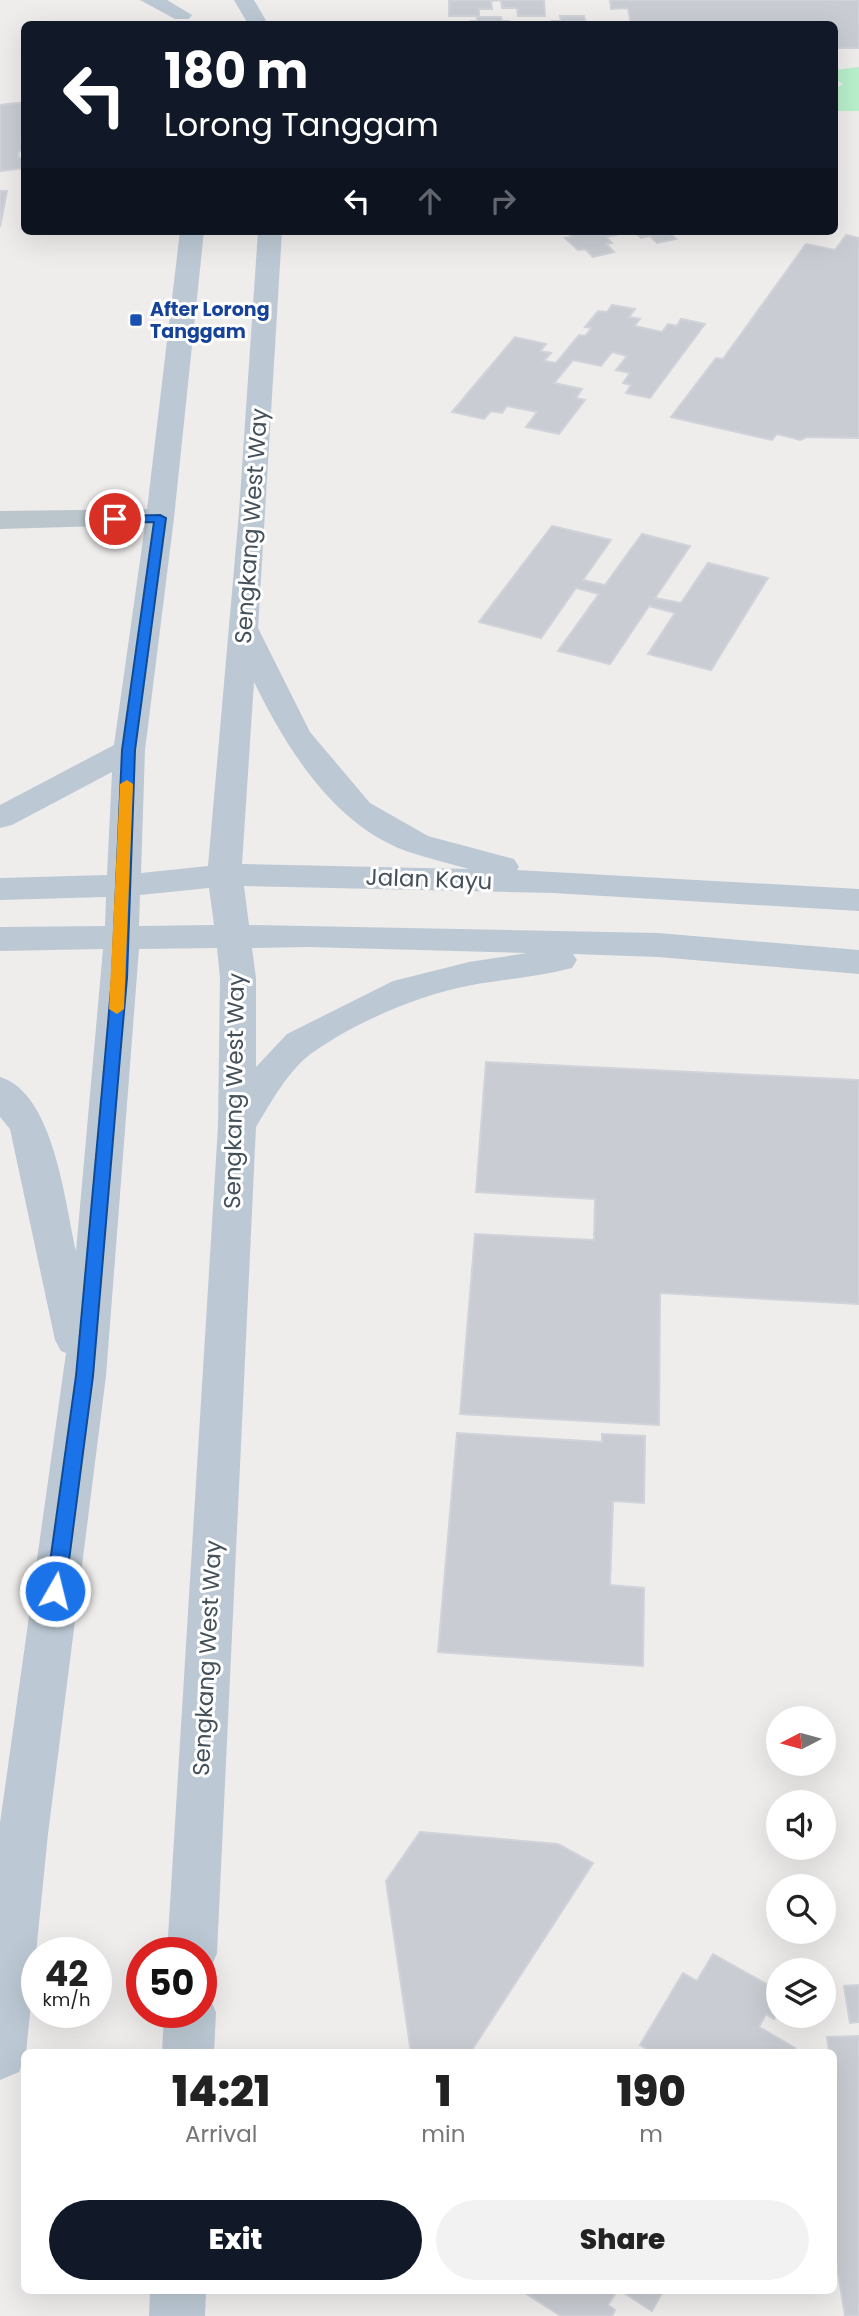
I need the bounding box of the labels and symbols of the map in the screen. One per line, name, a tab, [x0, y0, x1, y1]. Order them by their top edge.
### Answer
place label: After Lorong Tanggam	[150, 296, 270, 345]
marker: After Lorong Tanggam	[128, 312, 144, 328]
street label: Sengkang West Way	[227, 407, 275, 645]
pin	[85, 489, 145, 549]
street label: Jalan Kayu	[365, 861, 493, 897]
street label: Sengkang West Way	[216, 973, 252, 1209]
street label: Sengkang West Way	[185, 1539, 229, 1777]
position arrow	[18, 1554, 92, 1628]
north arrow	[766, 1706, 836, 1776]
speed limit sign: 50	[126, 1937, 217, 2028]

